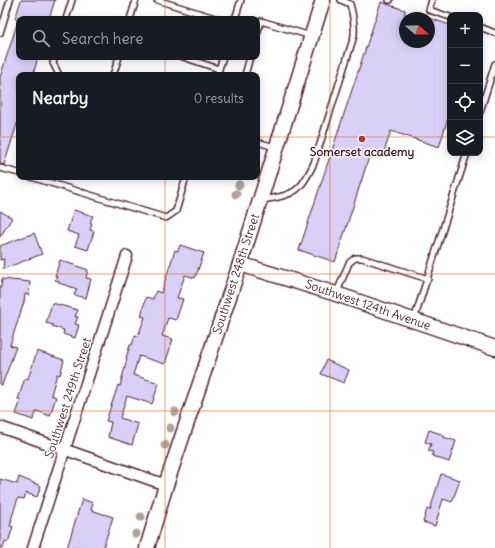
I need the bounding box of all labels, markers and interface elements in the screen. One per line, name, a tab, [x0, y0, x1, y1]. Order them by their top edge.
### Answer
north arrow	[399, 12, 435, 48]
map controls	[447, 12, 483, 156]
button: +	[447, 12, 483, 48]
search box	[16, 16, 260, 60]
icon: search	[30, 27, 52, 49]
text: Search here	[62, 29, 143, 48]
button: −	[447, 48, 483, 84]
button: locate	[447, 84, 483, 120]
text: Nearby	[32, 87, 88, 109]
text: 0 results	[194, 90, 244, 107]
button: layers	[447, 120, 483, 156]
marker: Somerset academy	[357, 134, 367, 144]
place label: Somerset academy	[310, 144, 414, 160]
street label: Southwest 248th Street	[209, 212, 262, 336]
street label: Southwest 124th Avenue	[303, 276, 433, 333]
street label: Southwest 249th Street	[41, 336, 94, 460]

